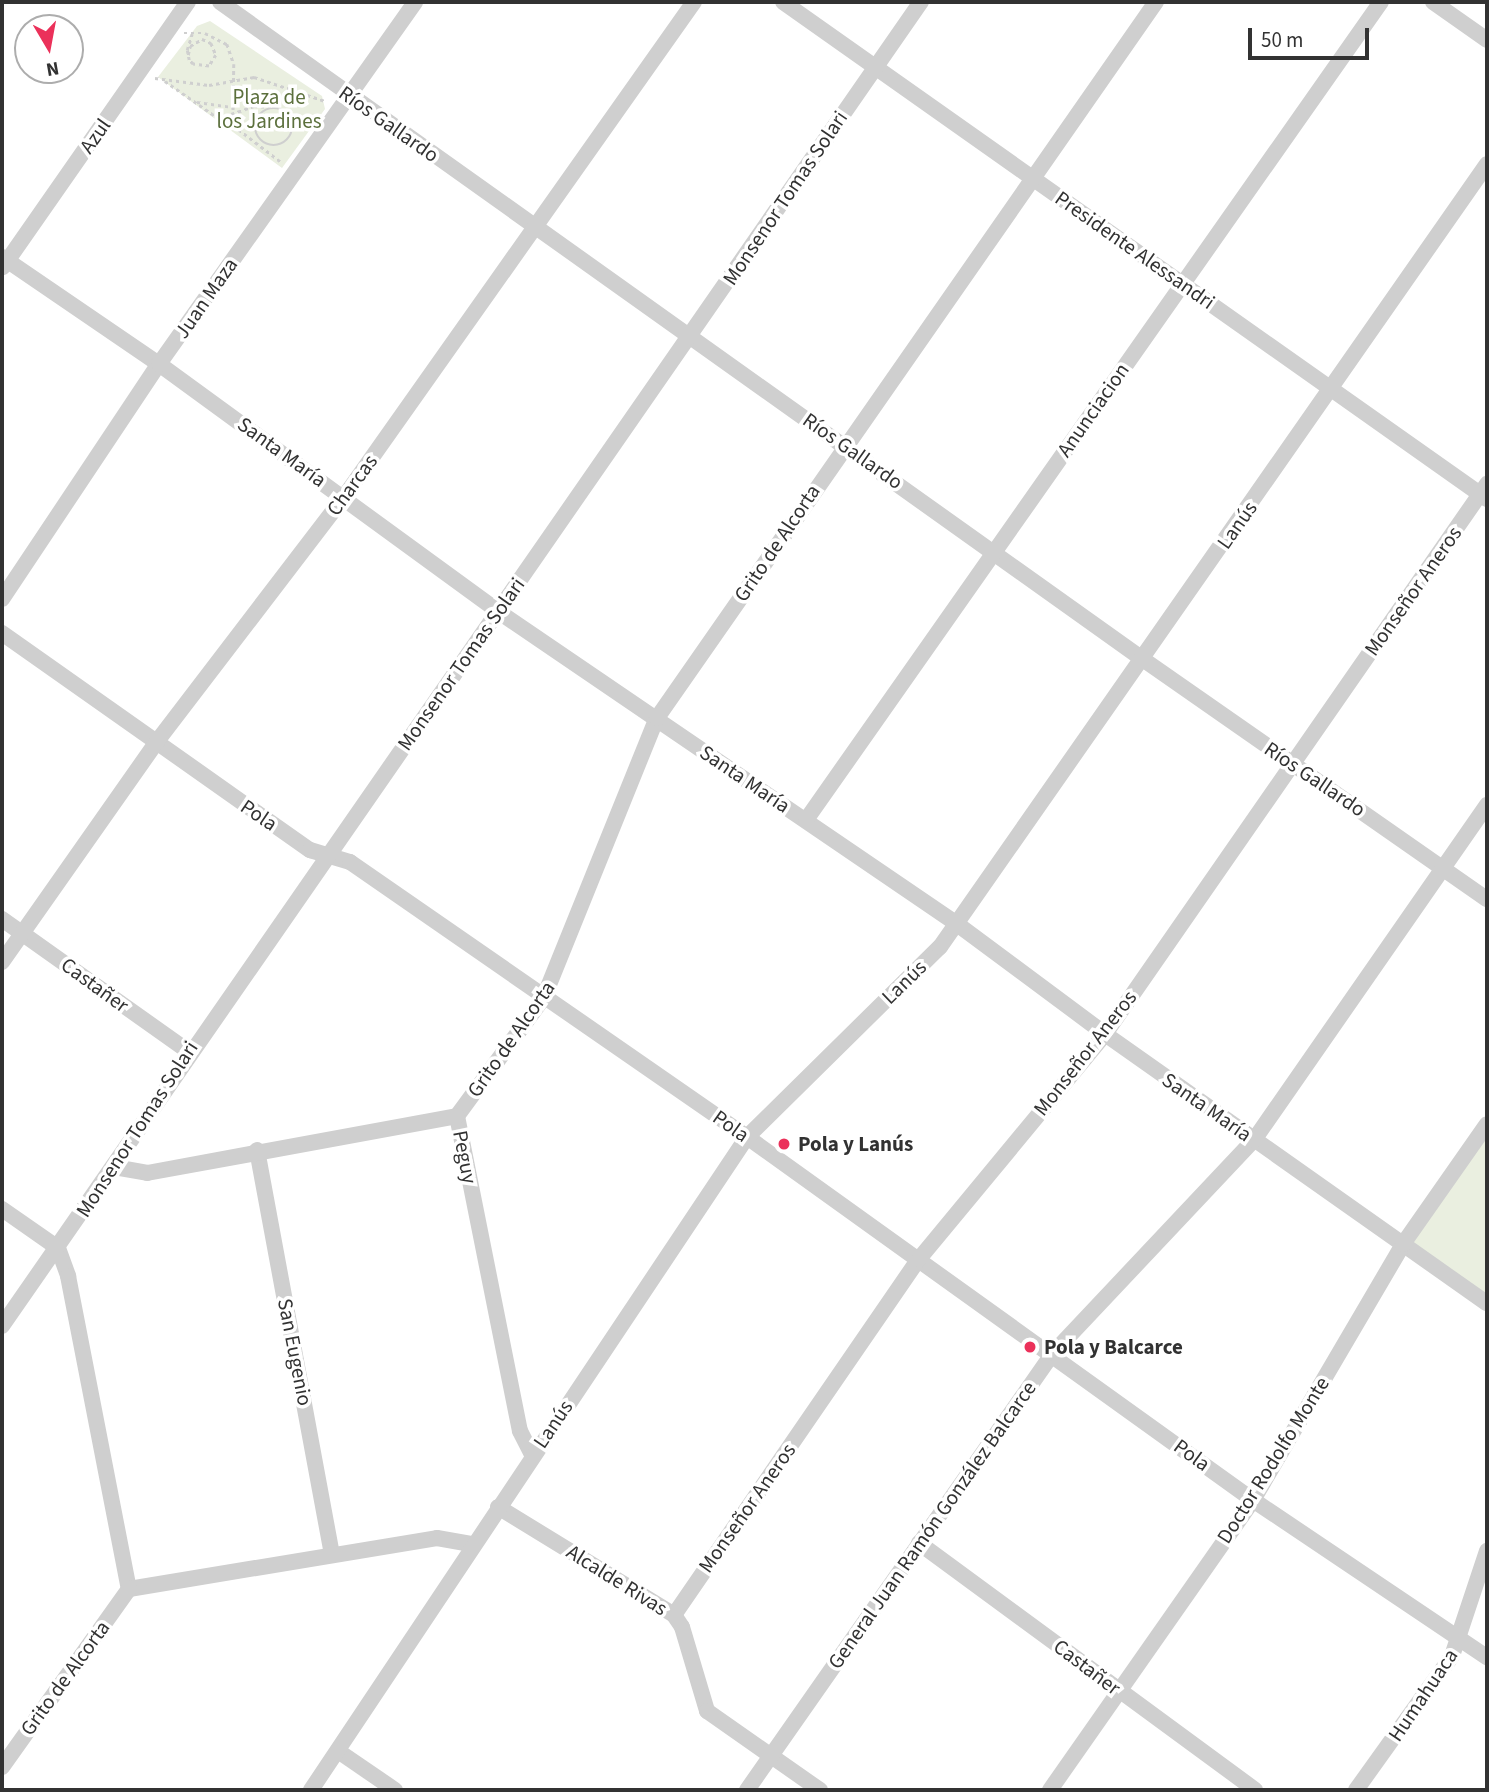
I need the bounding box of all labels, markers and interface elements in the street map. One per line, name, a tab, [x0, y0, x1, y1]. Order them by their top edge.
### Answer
north arrow	[14, 14, 84, 84]
scale bar	[1251, 14, 1372, 58]
text: 50 m	[1261, 25, 1303, 55]
text: N	[44, 54, 61, 83]
street label: Ríos Gallardo	[334, 80, 444, 168]
park label: Plaza de los Jardines	[217, 84, 321, 134]
street label: Monsenor Tomas Solari	[717, 106, 853, 290]
street label: Azul	[74, 114, 116, 158]
street label: Presidente Alessandri	[1050, 185, 1220, 315]
street label: Juan Maza	[169, 253, 243, 343]
street label: Anunciacion	[1051, 358, 1135, 462]
street label: Ríos Gallardo	[798, 407, 908, 495]
street label: Santa María	[233, 411, 331, 493]
street label: Charcas	[321, 449, 383, 521]
street label: Grito de Alcorta	[729, 480, 825, 606]
street label: Lanús	[1212, 496, 1262, 554]
street label: Monseñor Aneros	[1359, 521, 1467, 661]
street label: Monsenor Tomas Solari	[392, 573, 530, 755]
street label: Ríos Gallardo	[1260, 736, 1370, 822]
street label: Santa María	[695, 740, 795, 818]
street label: Pola	[236, 794, 282, 836]
street label: Castañer	[56, 952, 134, 1018]
street label: Lanús	[876, 955, 932, 1009]
street label: Grito de Alcorta	[462, 976, 560, 1102]
street label: Monseñor Aneros	[1028, 985, 1142, 1121]
street label: Monsenor Tomas Solari	[71, 1036, 203, 1222]
street label: Santa María	[1157, 1067, 1257, 1147]
street label: Pola	[708, 1105, 754, 1147]
street label: Peguy	[448, 1128, 482, 1186]
place label: Pola y Lanús	[798, 1131, 913, 1157]
marker: Pola y Lanús	[776, 1136, 792, 1152]
street label: San Eugenio	[272, 1296, 318, 1408]
place label: Pola y Balcarce	[1044, 1334, 1183, 1360]
marker: Pola y Balcarce	[1022, 1339, 1038, 1355]
street label: Doctor Rodolfo Monte	[1212, 1372, 1334, 1548]
street label: General Juan Ramón González Balcarce	[823, 1376, 1041, 1674]
street label: Lanús	[528, 1395, 578, 1453]
street label: Pola	[1169, 1433, 1215, 1477]
street label: Monseñor Aneros	[693, 1438, 801, 1578]
street label: Alcalde Rivas	[562, 1539, 672, 1621]
street label: Grito de Alcorta	[15, 1616, 115, 1740]
street label: Castañer	[1049, 1634, 1125, 1700]
street label: Humahuaca	[1383, 1644, 1463, 1746]

